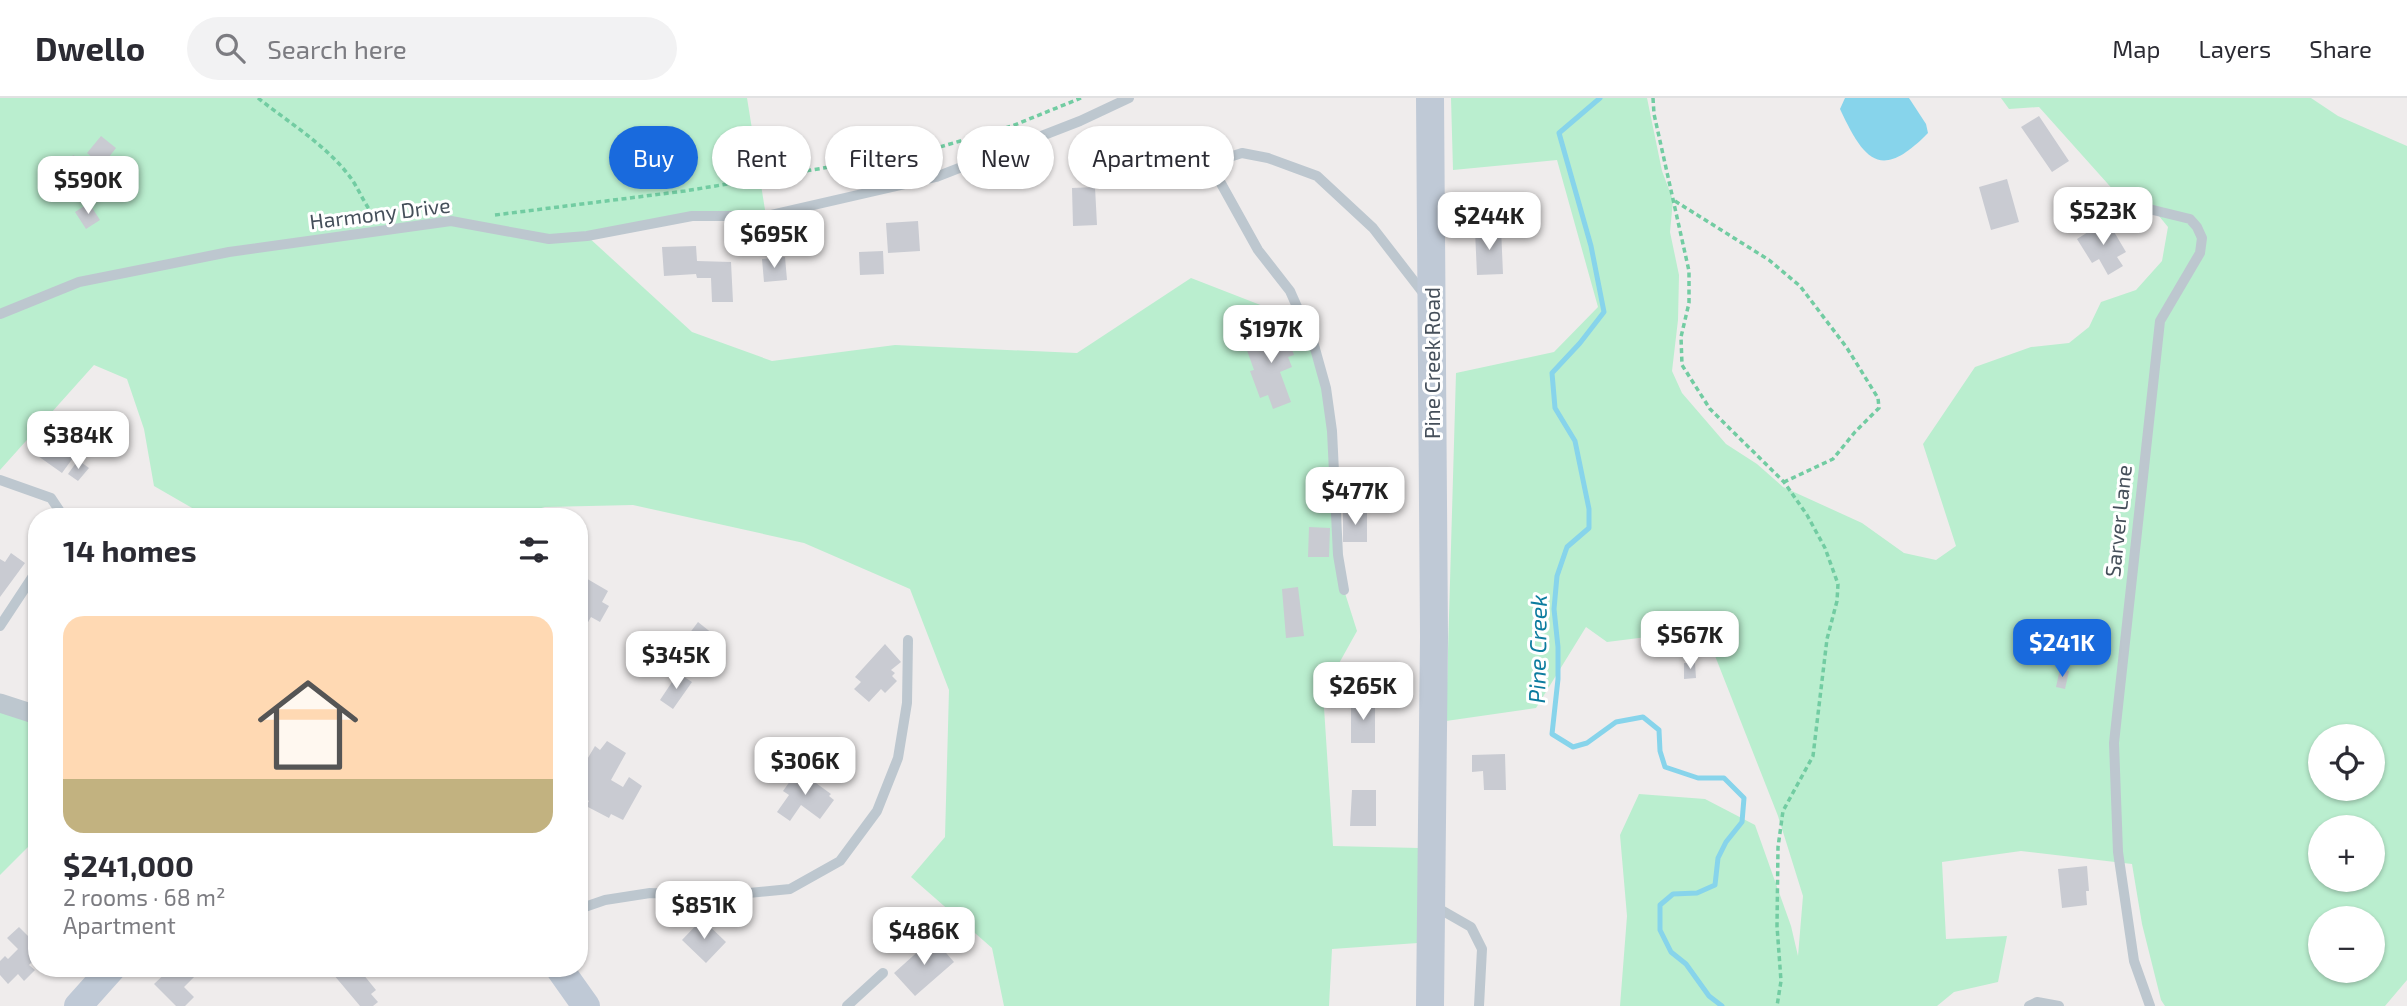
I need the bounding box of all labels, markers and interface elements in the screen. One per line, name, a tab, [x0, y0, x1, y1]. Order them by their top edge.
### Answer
search box	[187, 17, 677, 80]
text: Dwello	[35, 28, 145, 68]
icon: search	[211, 29, 249, 67]
text: Search here	[267, 33, 407, 64]
text: Map	[2112, 34, 2160, 63]
text: Layers	[2198, 34, 2271, 63]
text: Share	[2309, 34, 2372, 63]
chip: Buy	[609, 126, 698, 189]
chip: Rent	[712, 126, 811, 189]
chip: Filters	[825, 126, 943, 189]
chip: New	[957, 126, 1054, 189]
chip: Apartment	[1068, 126, 1234, 189]
pin: $590K	[39, 156, 137, 216]
text: $590K	[54, 165, 122, 193]
pin: $523K	[2054, 188, 2152, 247]
street label: Harmony Drive	[308, 191, 452, 234]
pin: $244K	[1440, 192, 1538, 252]
text: $523K	[2069, 196, 2137, 224]
text: $244K	[1454, 201, 1524, 229]
pin: $695K	[725, 211, 823, 270]
text: $695K	[740, 219, 808, 247]
street label: Pine Creek Road	[1419, 287, 1444, 439]
pin: $197K	[1222, 306, 1320, 365]
text: $197K	[1239, 314, 1303, 342]
pin: $384K	[29, 412, 127, 471]
text: $384K	[43, 420, 113, 448]
street label: Sarver Lane	[2099, 464, 2136, 578]
pin: $477K	[1306, 468, 1404, 527]
text: $477K	[1322, 476, 1388, 504]
icon: filters	[515, 531, 553, 569]
text: 14 homes	[63, 532, 197, 568]
water label: Pine Creek	[1522, 594, 1552, 704]
pin: $567K	[1641, 612, 1739, 671]
text: $567K	[1657, 620, 1723, 648]
pin: $241K	[2013, 620, 2111, 679]
text: $241K	[2029, 628, 2095, 656]
pin: $345K	[627, 632, 725, 691]
text: $345K	[642, 640, 710, 668]
icon: home	[245, 662, 371, 788]
pin: $265K	[1314, 662, 1412, 722]
text: $265K	[1329, 671, 1397, 699]
map controls	[2308, 724, 2385, 983]
button: locate	[2308, 724, 2385, 801]
pin: $306K	[756, 738, 854, 797]
text: $306K	[770, 746, 840, 774]
button: +	[2308, 815, 2385, 892]
text: $241,000	[63, 847, 194, 883]
pin: $851K	[655, 882, 753, 941]
text: 2 rooms · 68 m²	[63, 883, 226, 911]
text: $851K	[672, 890, 736, 918]
button: −	[2308, 906, 2385, 983]
pin: $486K	[875, 908, 973, 967]
text: Apartment	[63, 911, 176, 939]
text: $486K	[889, 916, 959, 944]

